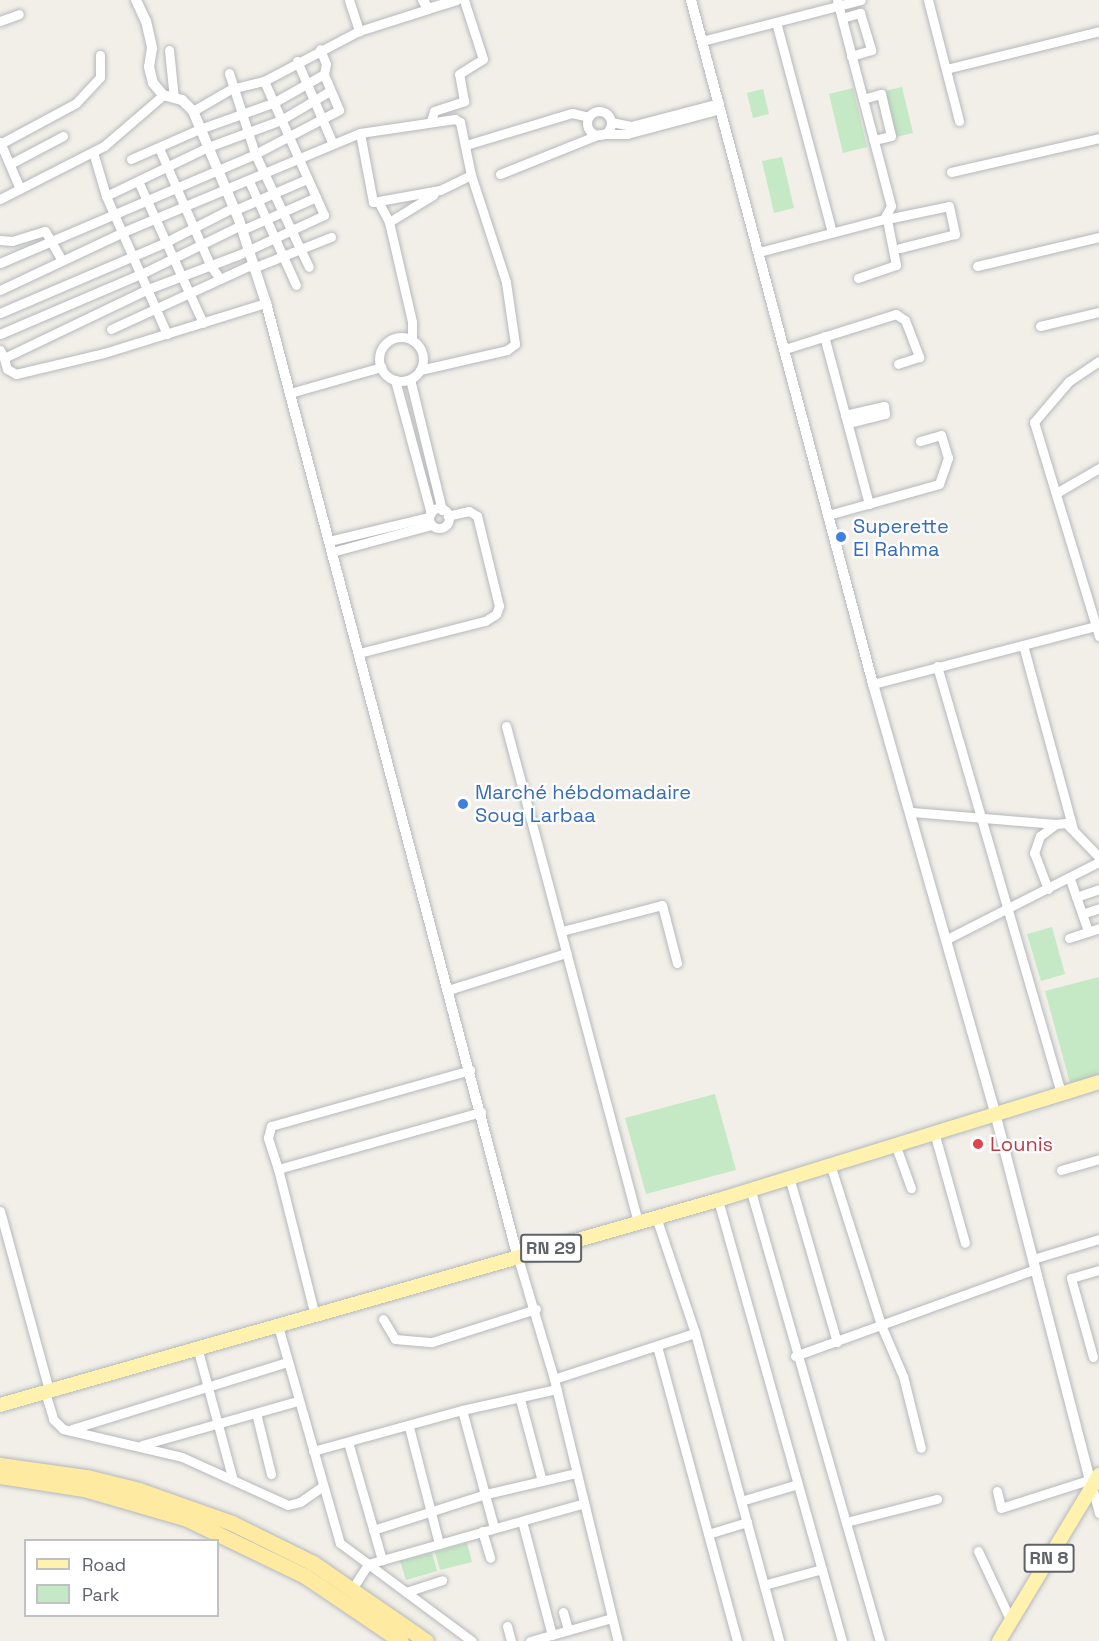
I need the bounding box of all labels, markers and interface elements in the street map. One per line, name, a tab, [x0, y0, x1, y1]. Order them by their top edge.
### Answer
place label: Superette El Rahma	[853, 514, 949, 561]
marker: Superette El Rahma	[834, 530, 848, 544]
place label: Marché hébdomadaire Soug Larbaa	[475, 780, 691, 827]
marker: Marché hébdomadaire Soug Larbaa	[456, 797, 470, 811]
place label: Lounis	[990, 1132, 1053, 1156]
marker: Lounis	[971, 1137, 985, 1151]
road number: RN 29	[520, 1233, 582, 1263]
legend	[24, 1539, 219, 1617]
road number: RN 8	[1024, 1543, 1074, 1573]
text: Road	[82, 1553, 126, 1576]
text: Park	[82, 1583, 119, 1606]

